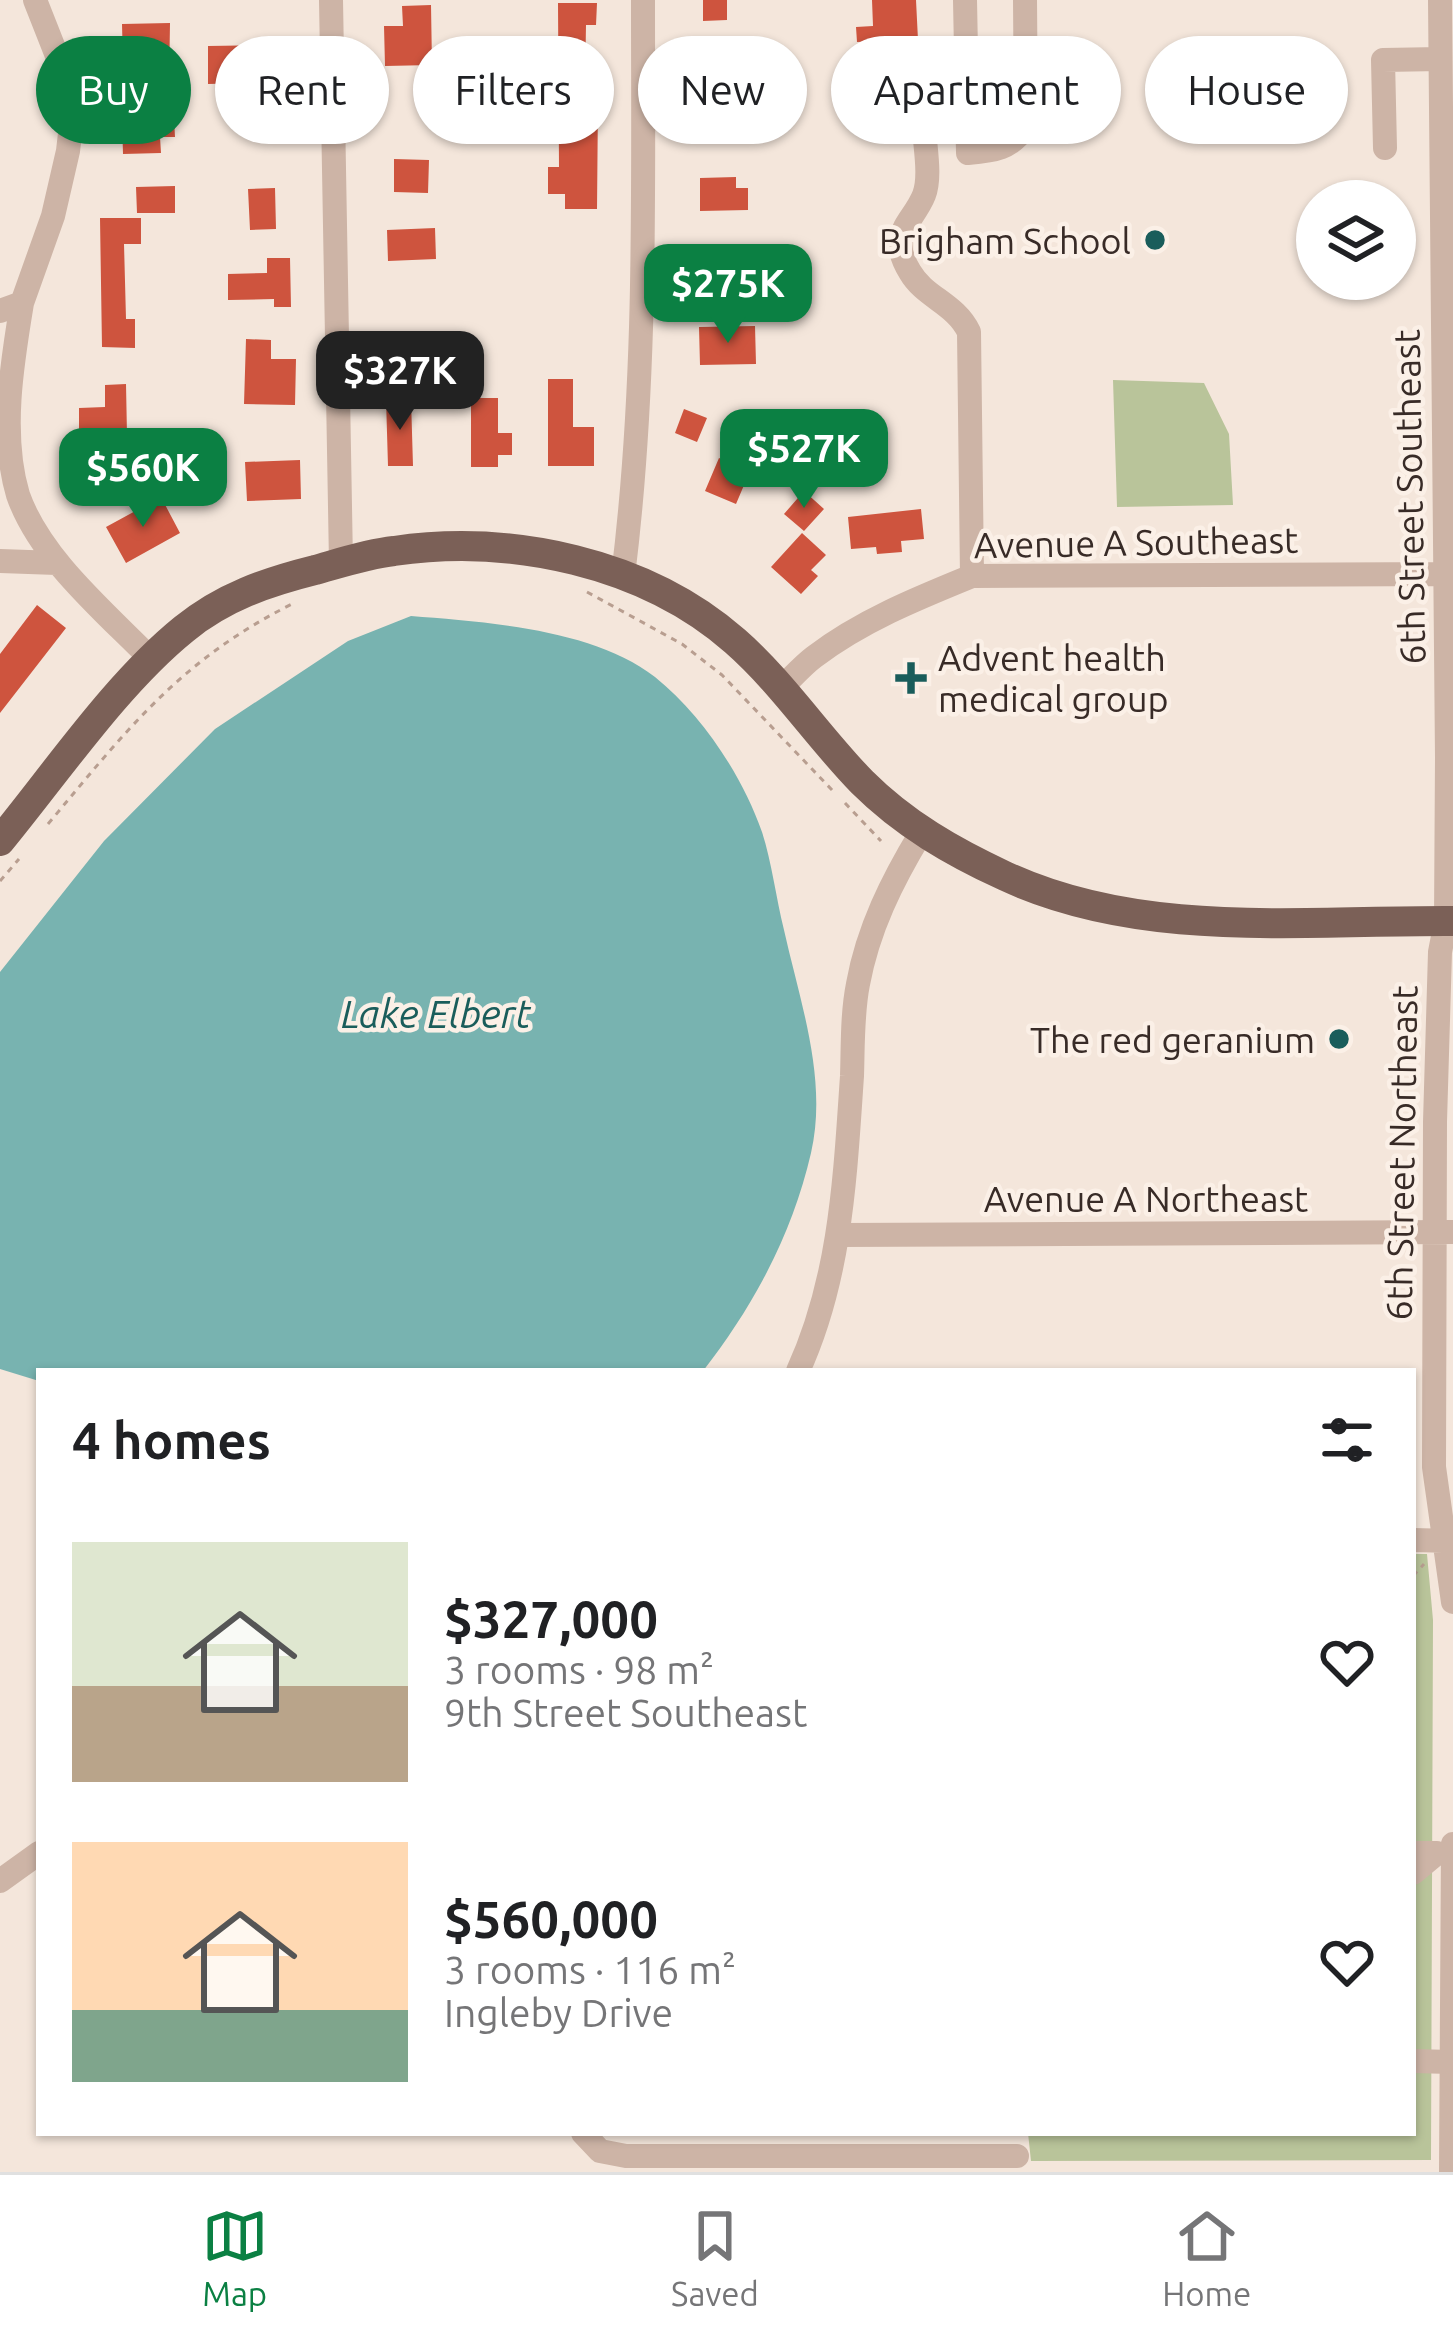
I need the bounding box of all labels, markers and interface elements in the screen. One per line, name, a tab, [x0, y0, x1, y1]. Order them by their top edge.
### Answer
chip: Buy	[36, 36, 191, 144]
chip: Rent	[215, 36, 389, 144]
chip: Filters	[413, 36, 614, 144]
chip: New	[638, 36, 807, 144]
chip: Apartment	[831, 36, 1121, 144]
chip: House	[1145, 36, 1348, 144]
map controls	[1296, 180, 1416, 300]
button: layers	[1296, 180, 1416, 300]
place label: Brigham School	[879, 220, 1131, 261]
marker: Brigham School	[1142, 227, 1168, 253]
pin: $275K	[644, 244, 812, 346]
text: $275K	[671, 261, 785, 304]
street label: 6th Street Southeast	[1386, 329, 1432, 665]
pin: $327K	[316, 331, 484, 433]
text: $327K	[343, 348, 457, 391]
pin: $527K	[720, 409, 888, 511]
text: $527K	[747, 426, 861, 469]
pin: $560K	[59, 428, 227, 530]
text: $560K	[86, 445, 200, 488]
street label: Avenue A Southeast	[973, 519, 1299, 565]
place label: Advent health medical group	[938, 637, 1169, 719]
marker: Advent health medical group	[895, 662, 927, 694]
street label: 6th Street Northeast	[1378, 985, 1424, 1321]
water label: Lake Elbert	[341, 992, 532, 1035]
place label: The red geranium	[1030, 1019, 1315, 1060]
marker: The red geranium	[1326, 1026, 1352, 1052]
street label: Avenue A Northeast	[984, 1178, 1308, 1219]
icon: filters	[1314, 1407, 1380, 1473]
text: 4 homes	[72, 1411, 271, 1469]
icon: home	[168, 1590, 312, 1734]
text: $327,000	[444, 1590, 658, 1648]
icon: heart	[1314, 1629, 1380, 1695]
text: 3 rooms · 98 m²	[444, 1648, 714, 1691]
text: 9th Street Southeast	[444, 1691, 807, 1734]
icon: home	[168, 1890, 312, 2034]
text: $560,000	[444, 1890, 658, 1948]
icon: heart	[1314, 1929, 1380, 1995]
text: 3 rooms · 116 m²	[444, 1948, 736, 1991]
text: Ingleby Drive	[444, 1991, 673, 2034]
tab: Map	[202, 2203, 268, 2312]
tab: Saved	[671, 2203, 759, 2312]
tab: Home	[1162, 2203, 1251, 2312]

